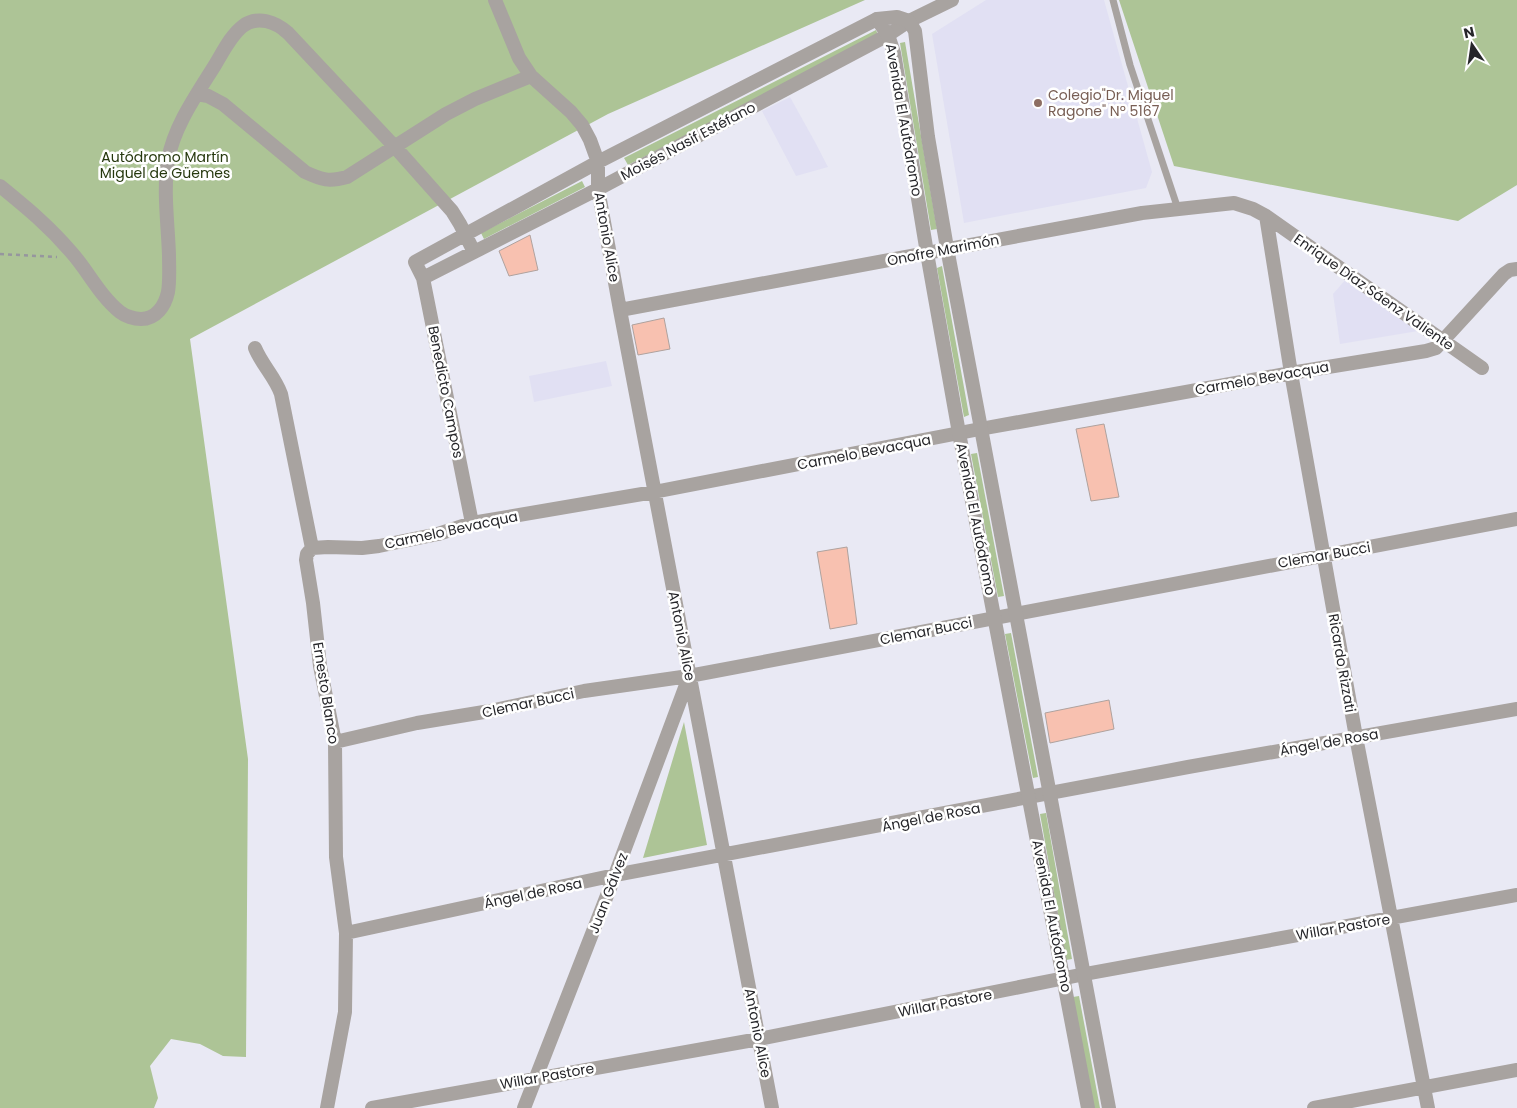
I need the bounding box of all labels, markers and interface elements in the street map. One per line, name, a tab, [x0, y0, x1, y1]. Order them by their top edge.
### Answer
north arrow	[1447, 20, 1497, 70]
text: N	[1462, 21, 1476, 43]
street label: Avenida El Autódromo	[881, 42, 927, 198]
place label: Colegio"Dr. Miguel Ragone" Nº 5167	[1048, 85, 1174, 121]
street label: Moisés Nasif Estéfano	[617, 97, 759, 185]
marker: Colegio"Dr. Miguel Ragone" Nº 5167	[1032, 97, 1044, 109]
park label: Autódromo Martín Miguel de Güemes	[100, 147, 230, 183]
street label: Antonio Alice	[589, 190, 625, 284]
street label: Onofre Marimón	[885, 229, 1001, 271]
street label: Enrique Díaz Sáenz Valiente	[1290, 229, 1458, 355]
street label: Benedicto Campos	[423, 324, 469, 460]
street label: Carmelo Bevacqua	[1193, 356, 1331, 400]
street label: Carmelo Bevacqua	[795, 429, 933, 475]
street label: Avenida El Autódromo	[951, 441, 1001, 597]
street label: Carmelo Bevacqua	[383, 506, 519, 554]
street label: Clemar Bucci	[1276, 537, 1372, 573]
street label: Antonio Alice	[663, 589, 701, 683]
street label: Clemar Bucci	[878, 612, 974, 650]
street label: Ricardo Rizzati	[1323, 612, 1361, 714]
street label: Ernesto Blanco	[308, 641, 344, 745]
street label: Clemar Bucci	[480, 683, 576, 723]
street label: Ángel de Rosa	[1278, 723, 1380, 761]
street label: Ángel de Rosa	[880, 798, 982, 836]
street label: Avenida El Autódromo	[1027, 838, 1077, 994]
street label: Juan Gálvez	[583, 850, 633, 936]
street label: Ángel de Rosa	[482, 873, 584, 913]
street label: Willar Pastore	[1294, 909, 1392, 945]
street label: Willar Pastore	[896, 984, 994, 1022]
street label: Antonio Alice	[739, 986, 777, 1080]
street label: Willar Pastore	[498, 1058, 596, 1094]

